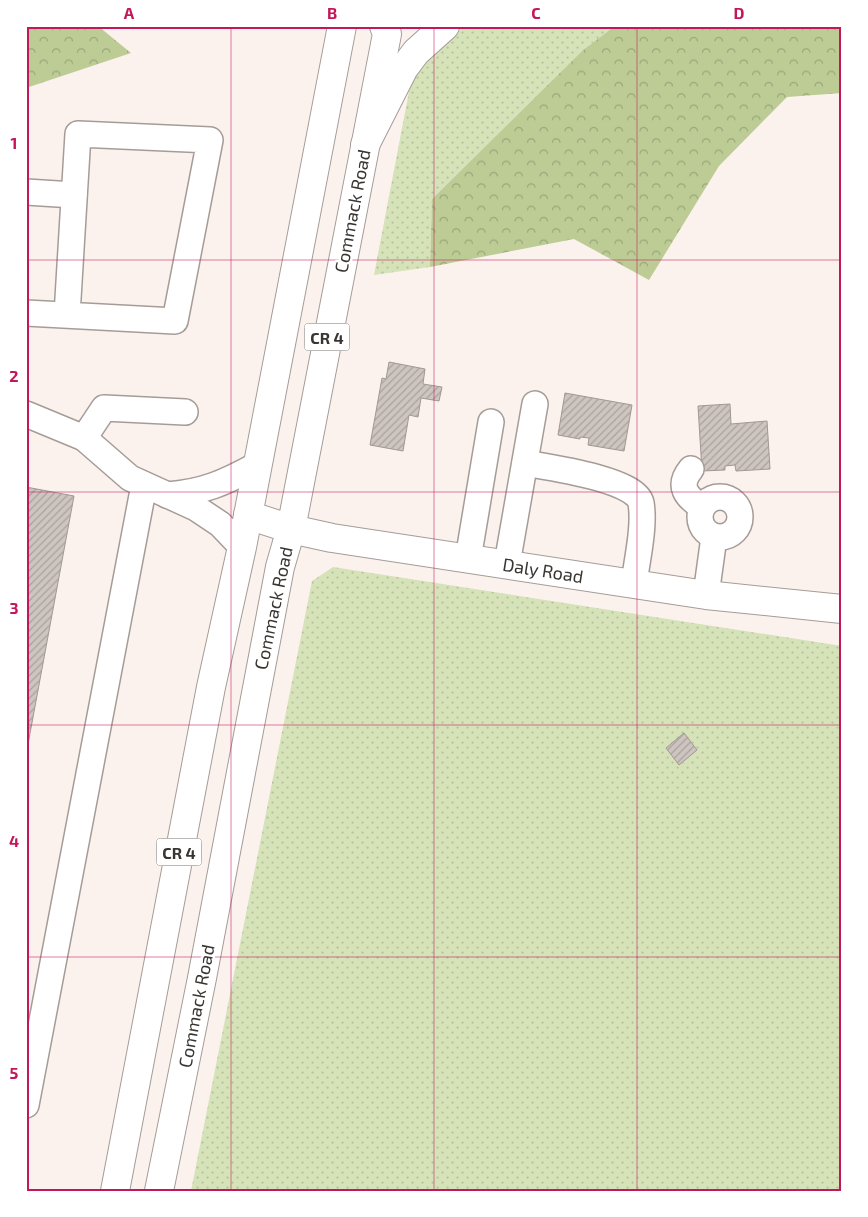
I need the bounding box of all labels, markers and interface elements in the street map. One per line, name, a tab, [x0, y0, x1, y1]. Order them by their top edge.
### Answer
text: A	[124, 3, 135, 22]
text: B	[327, 3, 337, 22]
text: C	[531, 3, 541, 22]
text: D	[734, 3, 745, 22]
text: 1	[11, 133, 17, 152]
street label: Commack Road	[329, 147, 375, 275]
road number: CR 4	[304, 324, 350, 351]
text: 2	[9, 366, 19, 385]
street label: Commack Road	[249, 545, 297, 671]
street label: Daly Road	[501, 553, 585, 587]
text: 3	[9, 598, 19, 617]
text: 4	[9, 831, 19, 850]
road number: CR 4	[156, 839, 202, 866]
street label: Commack Road	[173, 942, 219, 1070]
text: 5	[10, 1063, 19, 1082]

